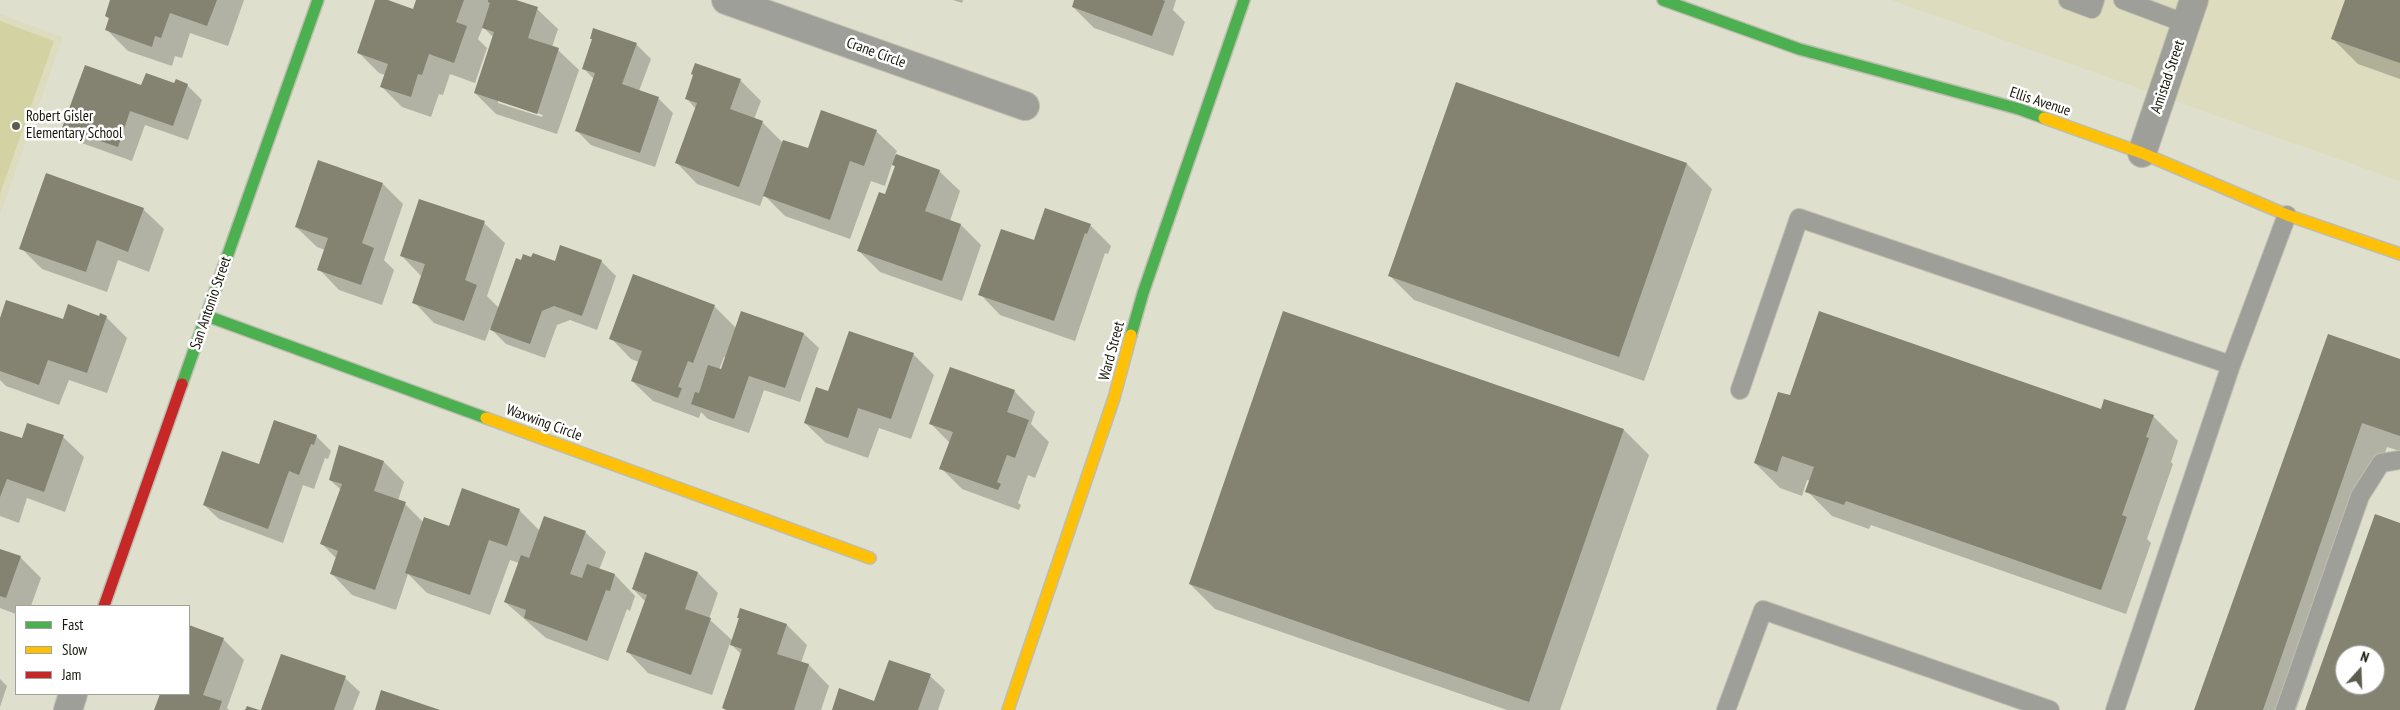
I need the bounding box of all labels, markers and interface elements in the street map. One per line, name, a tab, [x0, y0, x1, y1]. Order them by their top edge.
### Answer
street label: Crane Circle	[844, 34, 908, 72]
street label: Amistad Street	[2147, 38, 2189, 116]
street label: Ellis Avenue	[2007, 84, 2073, 120]
place label: Robert Gisler Elementary School	[26, 108, 123, 143]
marker: Robert Gisler Elementary School	[10, 120, 22, 132]
street label: San Antonio Street	[187, 254, 235, 352]
street label: Ward Street	[1095, 319, 1129, 383]
street label: Waxwing Circle	[504, 401, 584, 445]
legend	[15, 605, 190, 695]
text: Fast	[62, 615, 83, 634]
text: Slow	[62, 640, 87, 659]
north arrow	[2335, 645, 2385, 695]
text: N	[2358, 647, 2371, 667]
text: Jam	[62, 665, 81, 684]

